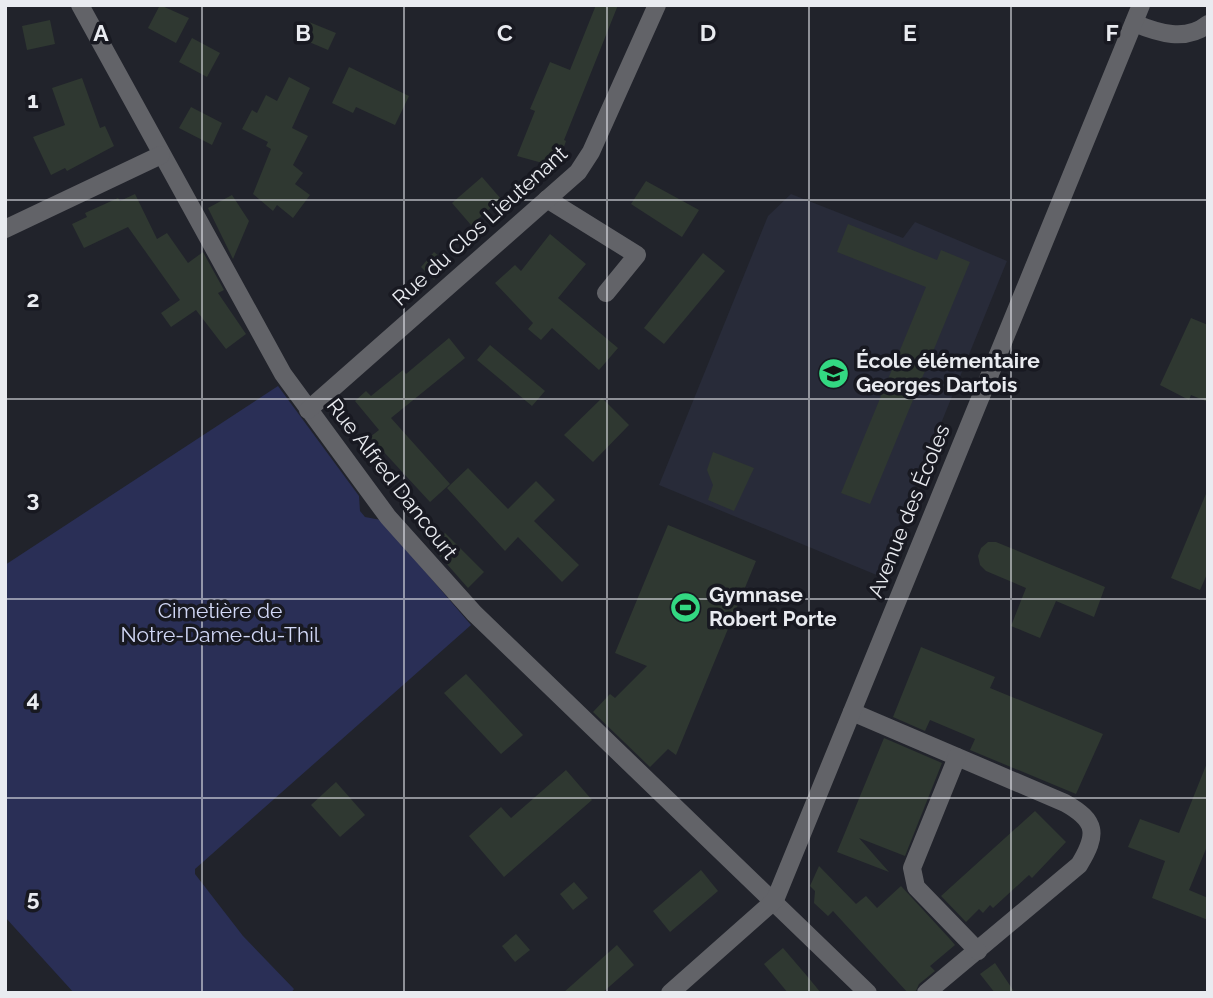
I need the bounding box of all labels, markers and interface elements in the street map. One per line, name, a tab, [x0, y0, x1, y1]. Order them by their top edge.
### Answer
text: A	[93, 19, 109, 46]
text: B	[295, 19, 311, 46]
text: C	[497, 19, 513, 46]
text: D	[700, 19, 716, 46]
text: E	[903, 19, 917, 46]
text: F	[1105, 19, 1119, 46]
text: 1	[27, 86, 39, 113]
street label: Rue du Clos Lieutenant	[387, 141, 572, 311]
text: 2	[27, 285, 39, 312]
place label: École élémentaire Georges Dartois	[856, 348, 1040, 397]
school or university icon: École élémentaire Georges Dartois	[816, 356, 850, 390]
street label: Rue Alfred Dancourt	[322, 393, 463, 564]
street label: Avenue des Écoles	[862, 421, 955, 601]
text: 3	[27, 485, 39, 512]
place label: Gymnase Robert Porte	[709, 582, 837, 631]
sports icon: Gymnase Robert Porte	[669, 590, 703, 624]
park label: Cimetière de Notre-Dame-du-Thil	[121, 598, 320, 647]
text: 4	[26, 685, 40, 712]
text: 5	[27, 884, 40, 911]

